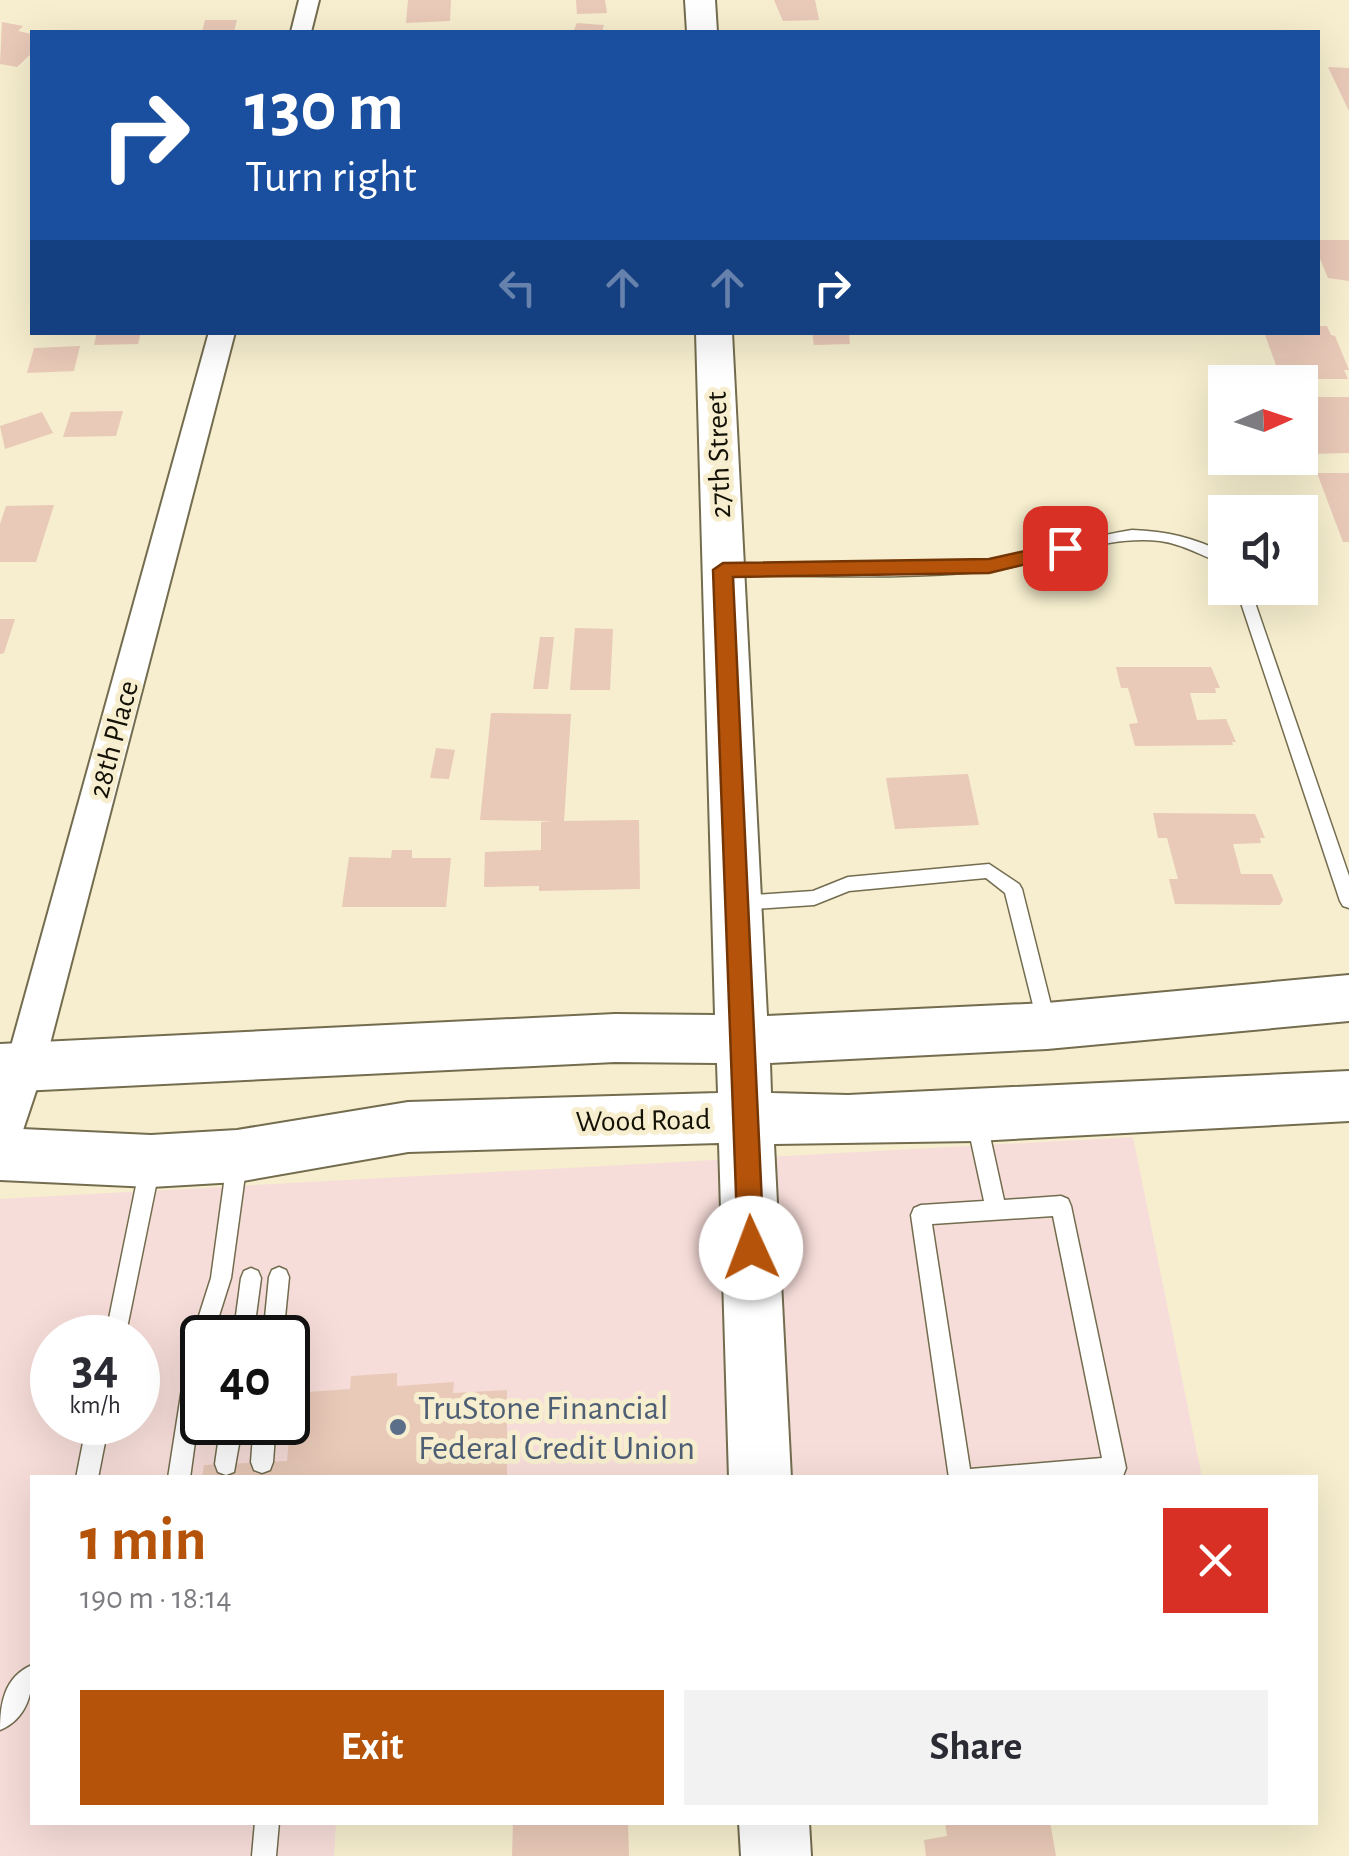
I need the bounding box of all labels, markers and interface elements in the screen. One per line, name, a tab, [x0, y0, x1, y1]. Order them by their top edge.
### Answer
icon: right	[80, 70, 210, 200]
text: 130 m	[245, 73, 404, 143]
text: Turn right	[245, 155, 417, 200]
icon: left	[490, 260, 545, 315]
icon: ahead	[595, 260, 650, 315]
icon: ahead	[700, 260, 755, 315]
icon: right	[805, 260, 860, 315]
north arrow	[1208, 365, 1318, 475]
map controls	[1208, 365, 1318, 605]
street label: 27th Street	[702, 391, 736, 519]
button: sound	[1208, 495, 1318, 605]
pin	[1023, 506, 1108, 591]
icon: arrive	[1038, 521, 1093, 576]
street label: 28th Place	[84, 677, 144, 801]
street label: Wood Road	[575, 1105, 711, 1137]
position arrow	[699, 1196, 803, 1300]
speed limit sign: 40	[180, 1315, 310, 1445]
text: 34	[72, 1343, 118, 1393]
place label: TruStone Financial Federal Credit Union	[418, 1391, 695, 1466]
text: km/h	[69, 1393, 121, 1418]
marker: TruStone Financial Federal Credit Union	[387, 1416, 409, 1438]
button: close	[1163, 1508, 1268, 1613]
text: 1 min	[80, 1511, 206, 1571]
text: 190 m · 18:14	[80, 1582, 232, 1614]
button: Exit	[80, 1690, 664, 1805]
button: Share	[684, 1690, 1268, 1805]

